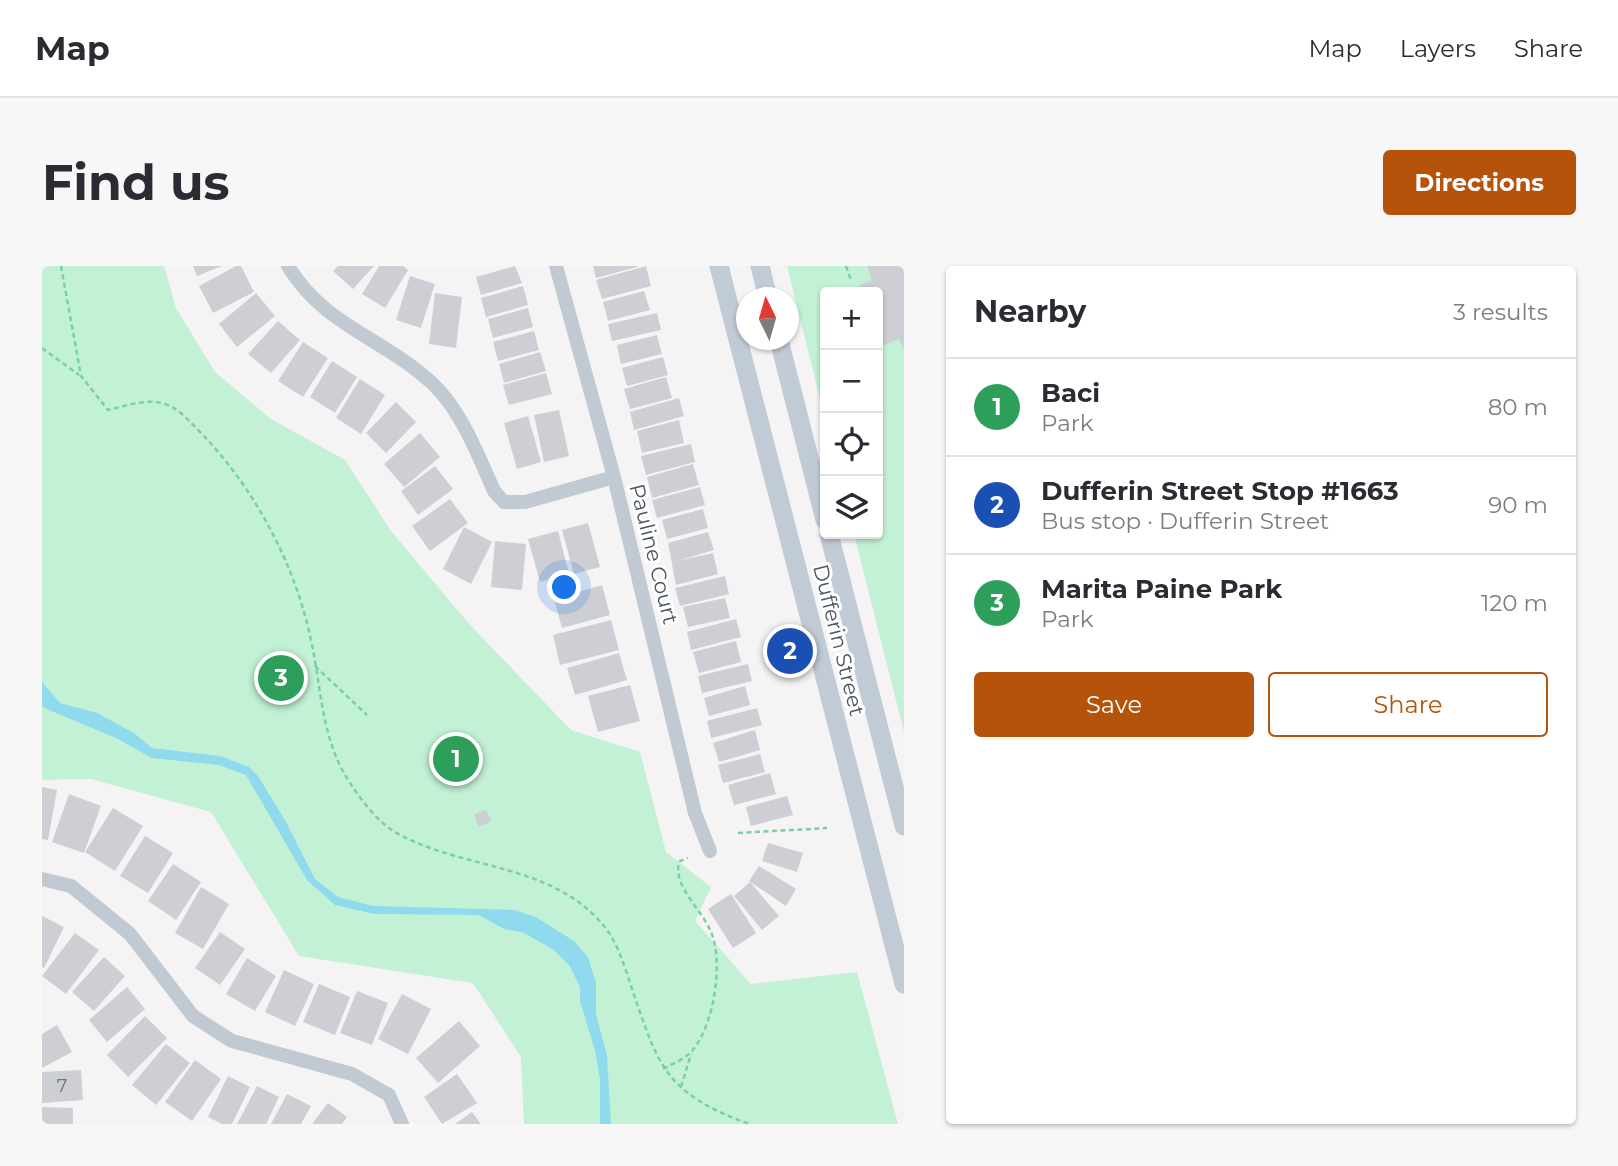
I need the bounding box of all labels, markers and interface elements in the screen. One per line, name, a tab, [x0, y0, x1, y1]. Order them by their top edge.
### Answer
text: Map	[35, 28, 110, 68]
text: Map	[1308, 34, 1362, 63]
text: Layers	[1400, 34, 1476, 63]
text: Share	[1514, 34, 1583, 63]
button: Directions	[1383, 150, 1576, 215]
text: Find us	[42, 153, 230, 212]
north arrow	[736, 287, 799, 350]
map controls	[820, 287, 883, 539]
button: +	[820, 287, 883, 350]
text: Nearby	[974, 293, 1086, 330]
text: 3 results	[1453, 298, 1548, 326]
button: −	[820, 350, 883, 413]
text: Baci	[1041, 377, 1100, 409]
text: 1	[992, 393, 1002, 421]
text: 80 m	[1488, 393, 1548, 421]
text: Park	[1041, 409, 1094, 437]
button: locate	[820, 413, 883, 476]
text: Dufferin Street Stop #1663	[1041, 475, 1399, 507]
button: layers	[820, 476, 883, 539]
street label: Pauline Court	[624, 481, 684, 627]
text: 2	[990, 491, 1004, 519]
text: 90 m	[1488, 491, 1548, 519]
text: Bus stop · Dufferin Street	[1041, 507, 1329, 535]
street label: Dufferin Street	[808, 562, 870, 718]
your location	[547, 570, 581, 604]
text: Marita Paine Park	[1041, 573, 1282, 605]
text: 3	[990, 589, 1004, 617]
text: 120 m	[1481, 589, 1548, 617]
text: Park	[1041, 605, 1094, 633]
pin: 2	[767, 625, 813, 677]
pin: 3	[258, 652, 304, 704]
button: Save	[974, 672, 1254, 737]
button: Share	[1268, 672, 1548, 737]
pin: 1	[433, 733, 479, 785]
house number: 7	[57, 1075, 67, 1097]

